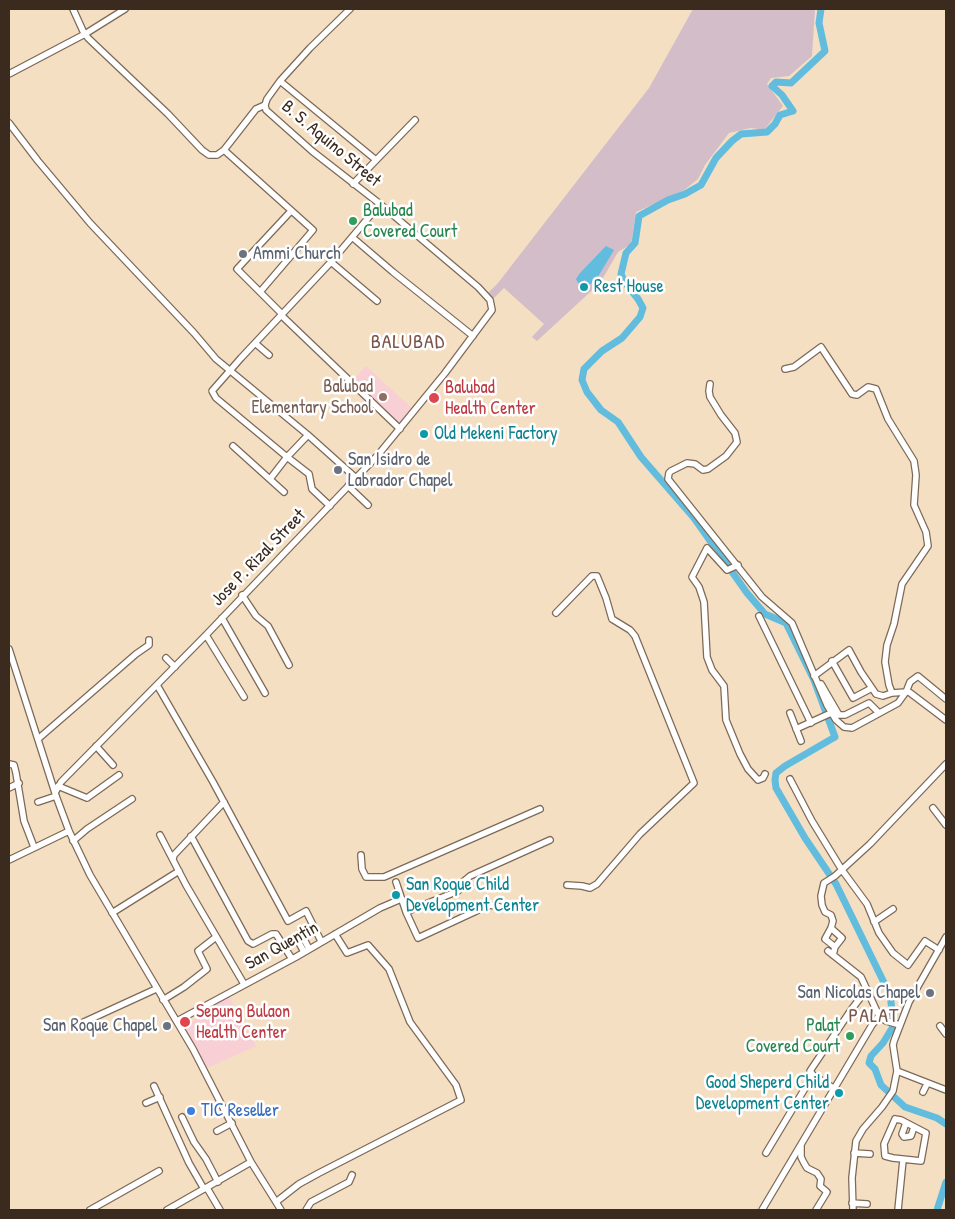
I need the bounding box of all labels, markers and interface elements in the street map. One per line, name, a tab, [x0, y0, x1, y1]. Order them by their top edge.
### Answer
street label: B. S. Aquino Street	[277, 96, 385, 192]
place label: Balubad Covered Court	[363, 200, 457, 242]
marker: Balubad Covered Court	[347, 215, 359, 227]
place label: Ammi Church	[253, 243, 341, 265]
marker: Ammi Church	[237, 248, 249, 260]
place label: Rest House	[594, 276, 664, 298]
marker: Rest House	[578, 281, 590, 293]
district label: BALUBAD	[370, 331, 446, 355]
place label: Balubad Elementary School	[252, 376, 373, 418]
place label: Balubad Health Center	[445, 377, 536, 419]
marker: Balubad Elementary School	[377, 391, 389, 403]
marker: Balubad Health Center	[427, 391, 441, 405]
place label: Old Mekeni Factory	[434, 423, 558, 445]
marker: Old Mekeni Factory	[418, 428, 430, 440]
place label: San Isidro de Labrador Chapel	[348, 449, 453, 492]
marker: San Isidro de Labrador Chapel	[332, 464, 344, 476]
street label: Jose P. Rizal Street	[207, 505, 311, 611]
place label: San Roque Child Development Center	[406, 874, 539, 916]
marker: San Roque Child Development Center	[390, 889, 402, 901]
street label: San Quentin	[242, 917, 322, 975]
place label: San Nicolas Chapel	[798, 982, 920, 1004]
marker: San Nicolas Chapel	[924, 987, 936, 999]
place label: Sepung Bulaon Health Center	[196, 1001, 290, 1044]
district label: PALAT	[848, 1005, 900, 1029]
place label: San Roque Chapel	[43, 1015, 157, 1037]
marker: Sepung Bulaon Health Center	[178, 1015, 192, 1029]
place label: Palat Covered Court	[746, 1015, 840, 1058]
marker: San Roque Chapel	[161, 1020, 173, 1032]
marker: Palat Covered Court	[844, 1030, 856, 1042]
place label: Good Sheperd Child Development Center	[696, 1072, 829, 1114]
marker: Good Sheperd Child Development Center	[833, 1087, 845, 1099]
place label: TIC Reseller	[201, 1100, 279, 1122]
marker: TIC Reseller	[185, 1105, 197, 1117]

